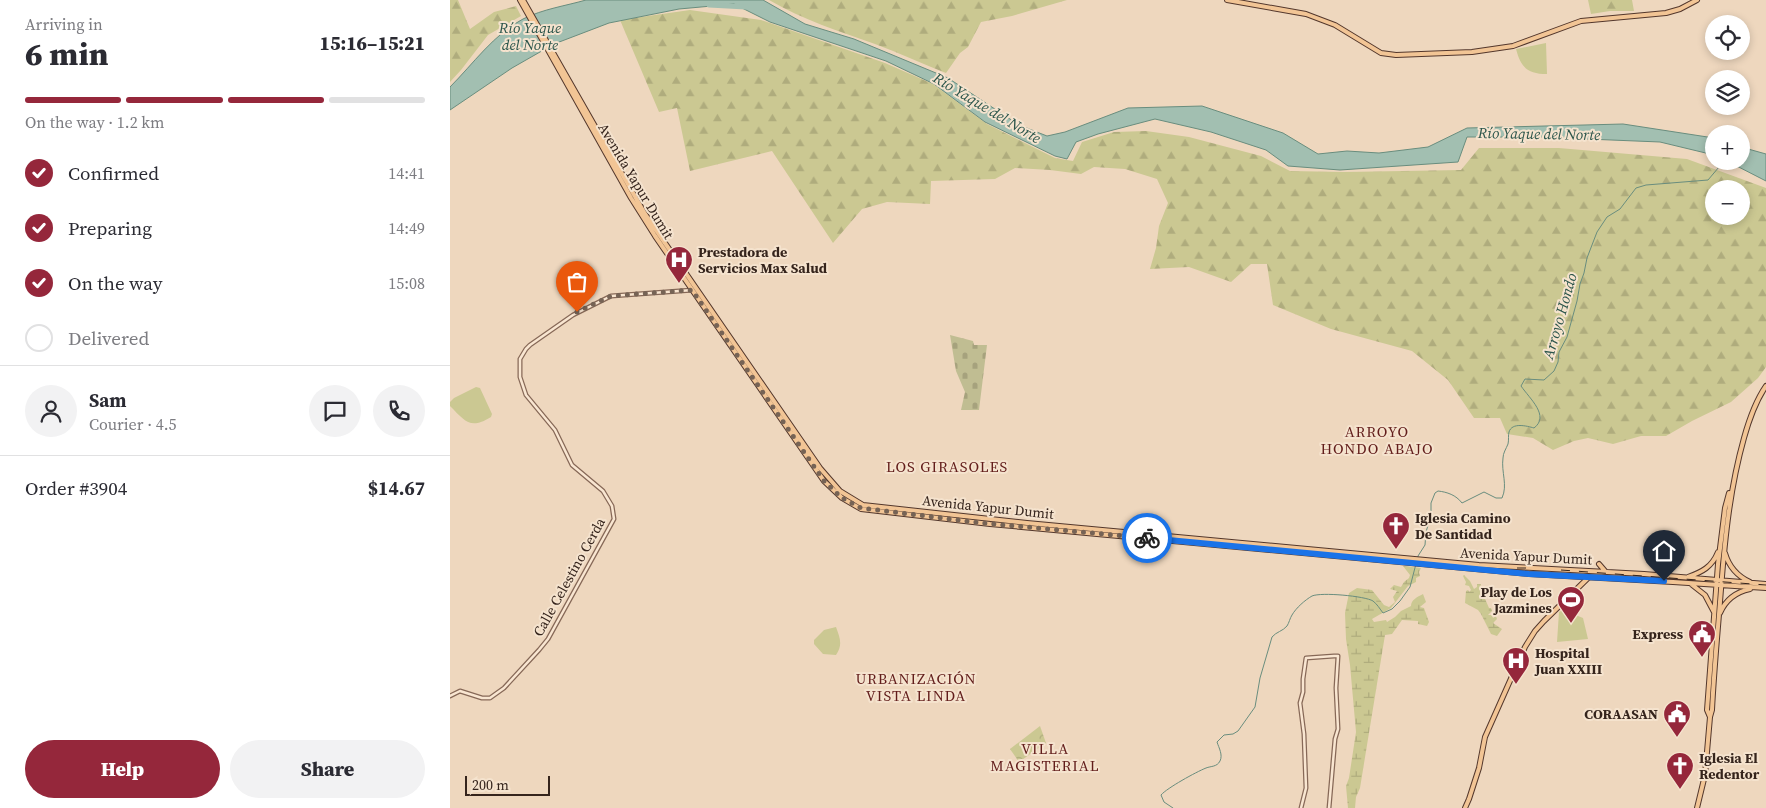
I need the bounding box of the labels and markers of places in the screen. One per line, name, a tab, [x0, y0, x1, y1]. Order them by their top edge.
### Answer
place label: Prestadora de Servicios Max Salud	[698, 242, 828, 278]
hospital icon: Prestadora de Servicios Max Salud	[664, 245, 694, 284]
pin	[556, 261, 598, 312]
place label: Iglesia Camino De Santidad	[1415, 508, 1511, 544]
church icon: Iglesia Camino De Santidad	[1381, 511, 1411, 550]
pin	[1643, 530, 1685, 581]
place label: Play de Los Jazmines	[1481, 582, 1553, 618]
sports icon: Play de Los Jazmines	[1556, 585, 1586, 624]
public building icon: Express	[1687, 619, 1717, 658]
place label: Express	[1632, 624, 1684, 644]
place label: Hospital Juan XXIII	[1534, 643, 1602, 679]
hospital icon: Hospital Juan XXIII	[1501, 646, 1531, 685]
public building icon: CORAASAN	[1662, 699, 1692, 738]
place label: CORAASAN	[1584, 704, 1658, 724]
place label: Iglesia El Redentor	[1699, 748, 1760, 784]
church icon: Iglesia El Redentor	[1665, 751, 1695, 790]

